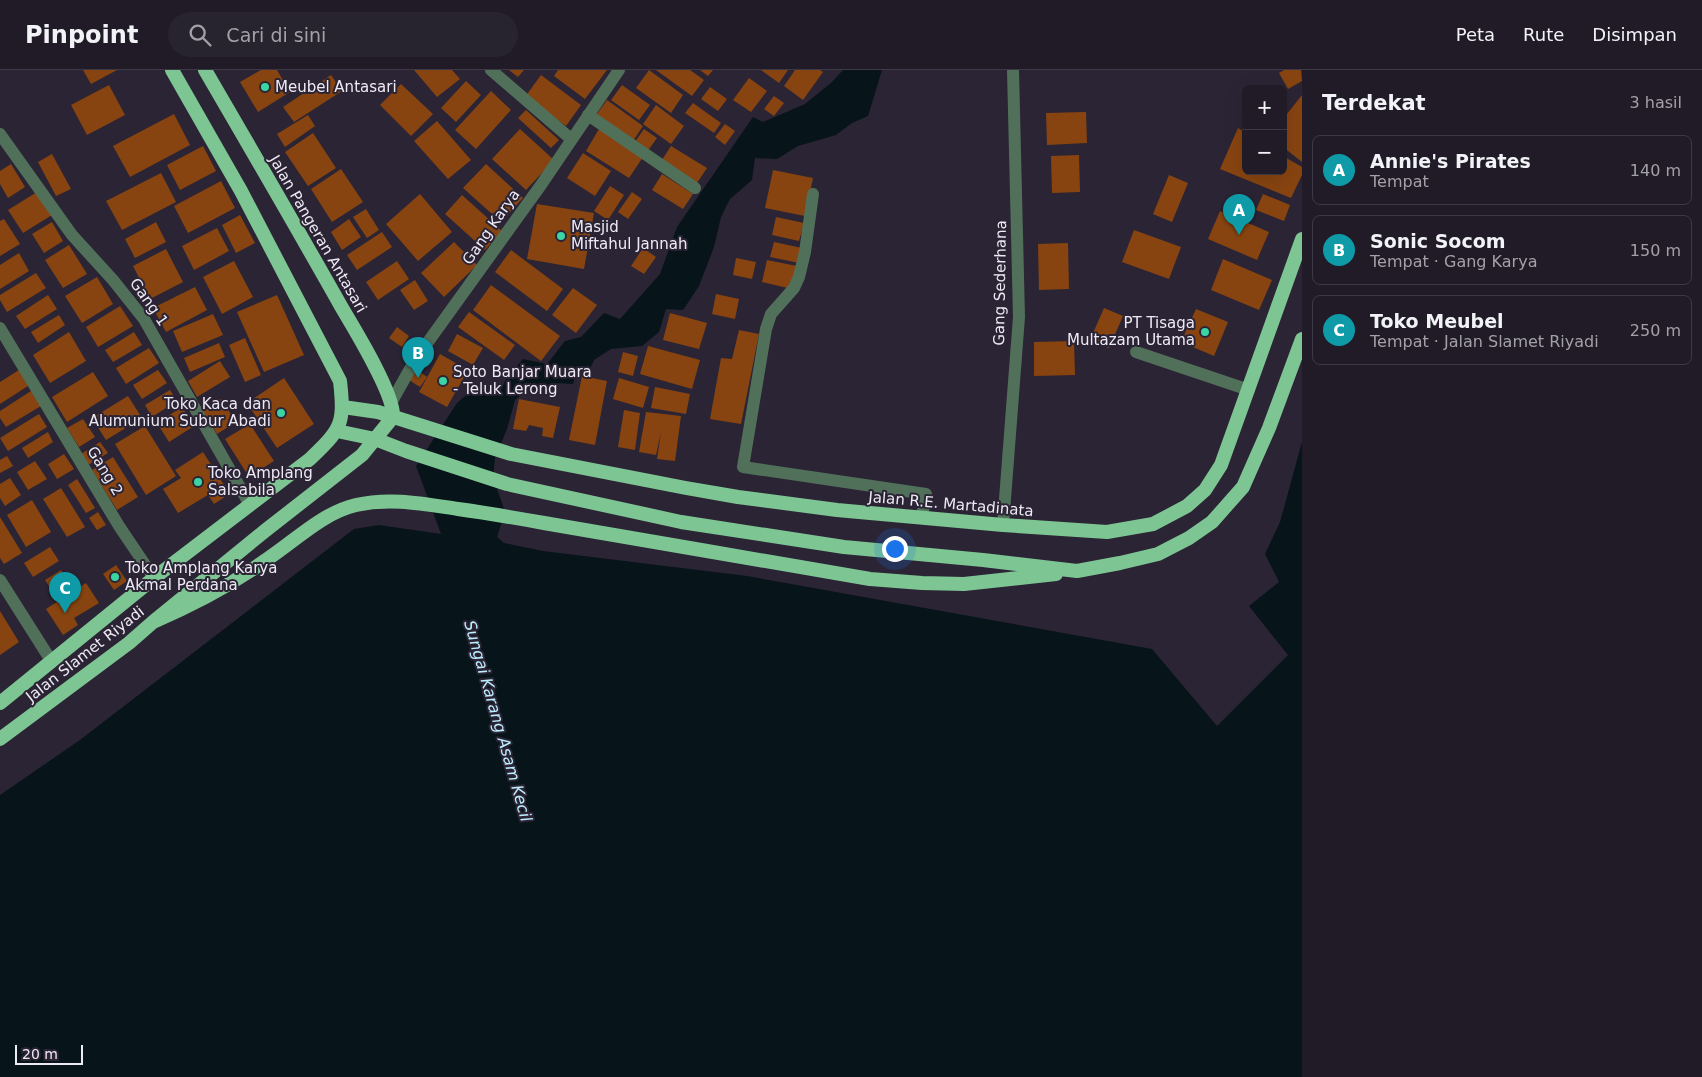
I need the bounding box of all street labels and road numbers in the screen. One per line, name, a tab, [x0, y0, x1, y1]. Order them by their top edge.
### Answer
street label: Jalan Pangeran Antasari	[265, 151, 371, 316]
street label: Gang Karya	[458, 186, 524, 268]
street label: Gang Sederhana	[990, 220, 1010, 346]
street label: Gang 1	[126, 275, 172, 329]
street label: Gang 2	[83, 443, 127, 499]
street label: Jalan R.E. Martadinata	[867, 488, 1034, 520]
street label: Jalan Slamet Riyadi	[22, 602, 148, 706]

